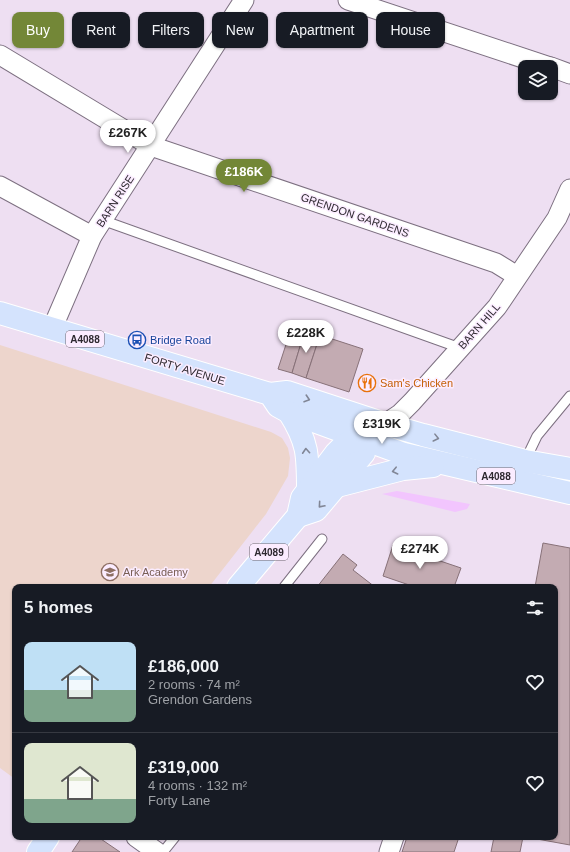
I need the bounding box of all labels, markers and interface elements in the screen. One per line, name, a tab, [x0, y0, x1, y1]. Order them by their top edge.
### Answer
chip: Buy	[12, 12, 64, 48]
chip: Rent	[72, 12, 130, 48]
chip: Filters	[138, 12, 204, 48]
chip: New	[212, 12, 268, 48]
chip: Apartment	[276, 12, 368, 48]
chip: House	[376, 12, 445, 48]
map controls	[518, 60, 558, 100]
button: layers	[518, 60, 558, 100]
pin: £267K	[100, 120, 156, 154]
text: £267K	[109, 125, 147, 140]
pin: £186K	[216, 159, 272, 193]
text: £186K	[225, 164, 263, 179]
street label: BARN RISE	[94, 173, 136, 229]
street label: GRENDON GARDENS	[299, 191, 411, 239]
street label: BARN HILL	[456, 301, 502, 351]
pin: £228K	[278, 320, 334, 354]
text: £228K	[287, 325, 325, 340]
bus stop icon: Bridge Road	[127, 330, 147, 350]
road number: A4088	[66, 331, 104, 347]
place label: Bridge Road	[150, 334, 211, 346]
street label: FORTY AVENUE	[143, 351, 227, 387]
restaurant icon: Sam's Chicken	[357, 373, 377, 393]
place label: Sam's Chicken	[380, 377, 453, 389]
one-way arrow	[304, 394, 311, 403]
pin: £319K	[354, 411, 410, 445]
text: £319K	[363, 416, 401, 431]
one-way arrow	[433, 434, 439, 442]
one-way arrow	[302, 448, 311, 454]
one-way arrow	[392, 466, 399, 475]
road number: A4088	[477, 468, 515, 484]
one-way arrow	[318, 501, 325, 508]
pin: £274K	[392, 536, 448, 570]
text: £274K	[401, 541, 439, 556]
road number: A4089	[250, 544, 288, 560]
school or university icon: Ark Academy	[100, 562, 120, 582]
place label: Ark Academy	[123, 566, 188, 578]
icon: filters	[524, 597, 546, 619]
text: 5 homes	[24, 598, 93, 617]
text: £186,000	[148, 657, 219, 676]
icon: home	[56, 658, 104, 706]
icon: heart	[524, 671, 546, 693]
text: 2 rooms · 74 m²	[148, 677, 240, 692]
text: Grendon Gardens	[148, 692, 252, 707]
text: £319,000	[148, 758, 219, 777]
icon: home	[56, 759, 104, 807]
icon: heart	[524, 772, 546, 794]
text: 4 rooms · 132 m²	[148, 778, 247, 793]
text: Forty Lane	[148, 793, 210, 808]

